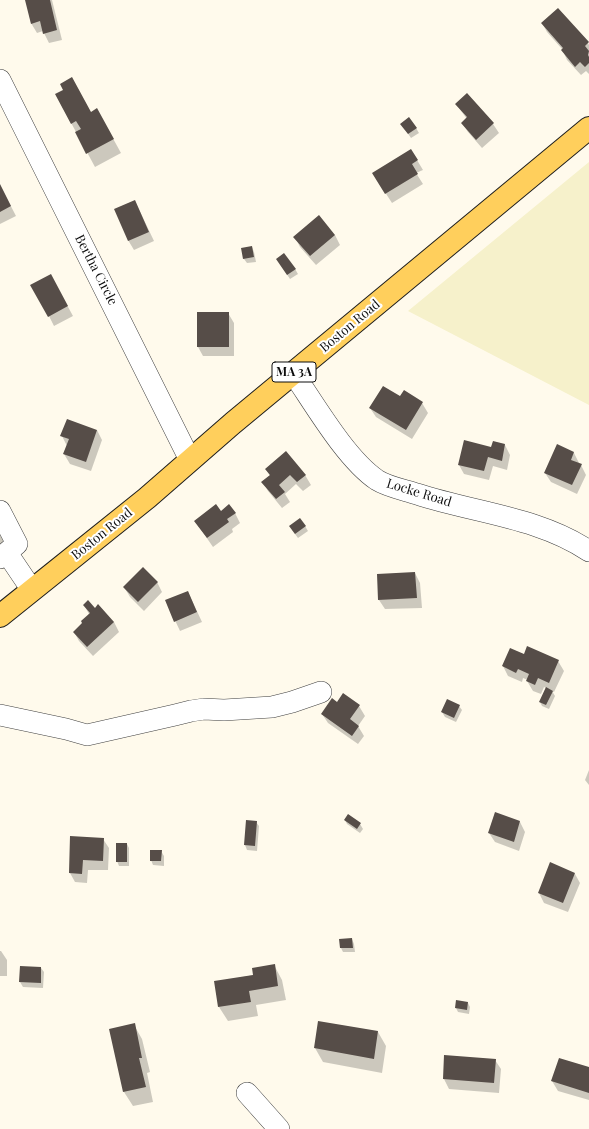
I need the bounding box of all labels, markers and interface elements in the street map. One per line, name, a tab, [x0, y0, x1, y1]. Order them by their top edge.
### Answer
street label: Bertha Circle	[72, 232, 120, 308]
street label: Boston Road	[317, 296, 383, 356]
road number: MA 3A	[272, 362, 316, 382]
street label: Locke Road	[385, 476, 453, 510]
street label: Boston Road	[69, 505, 135, 563]

